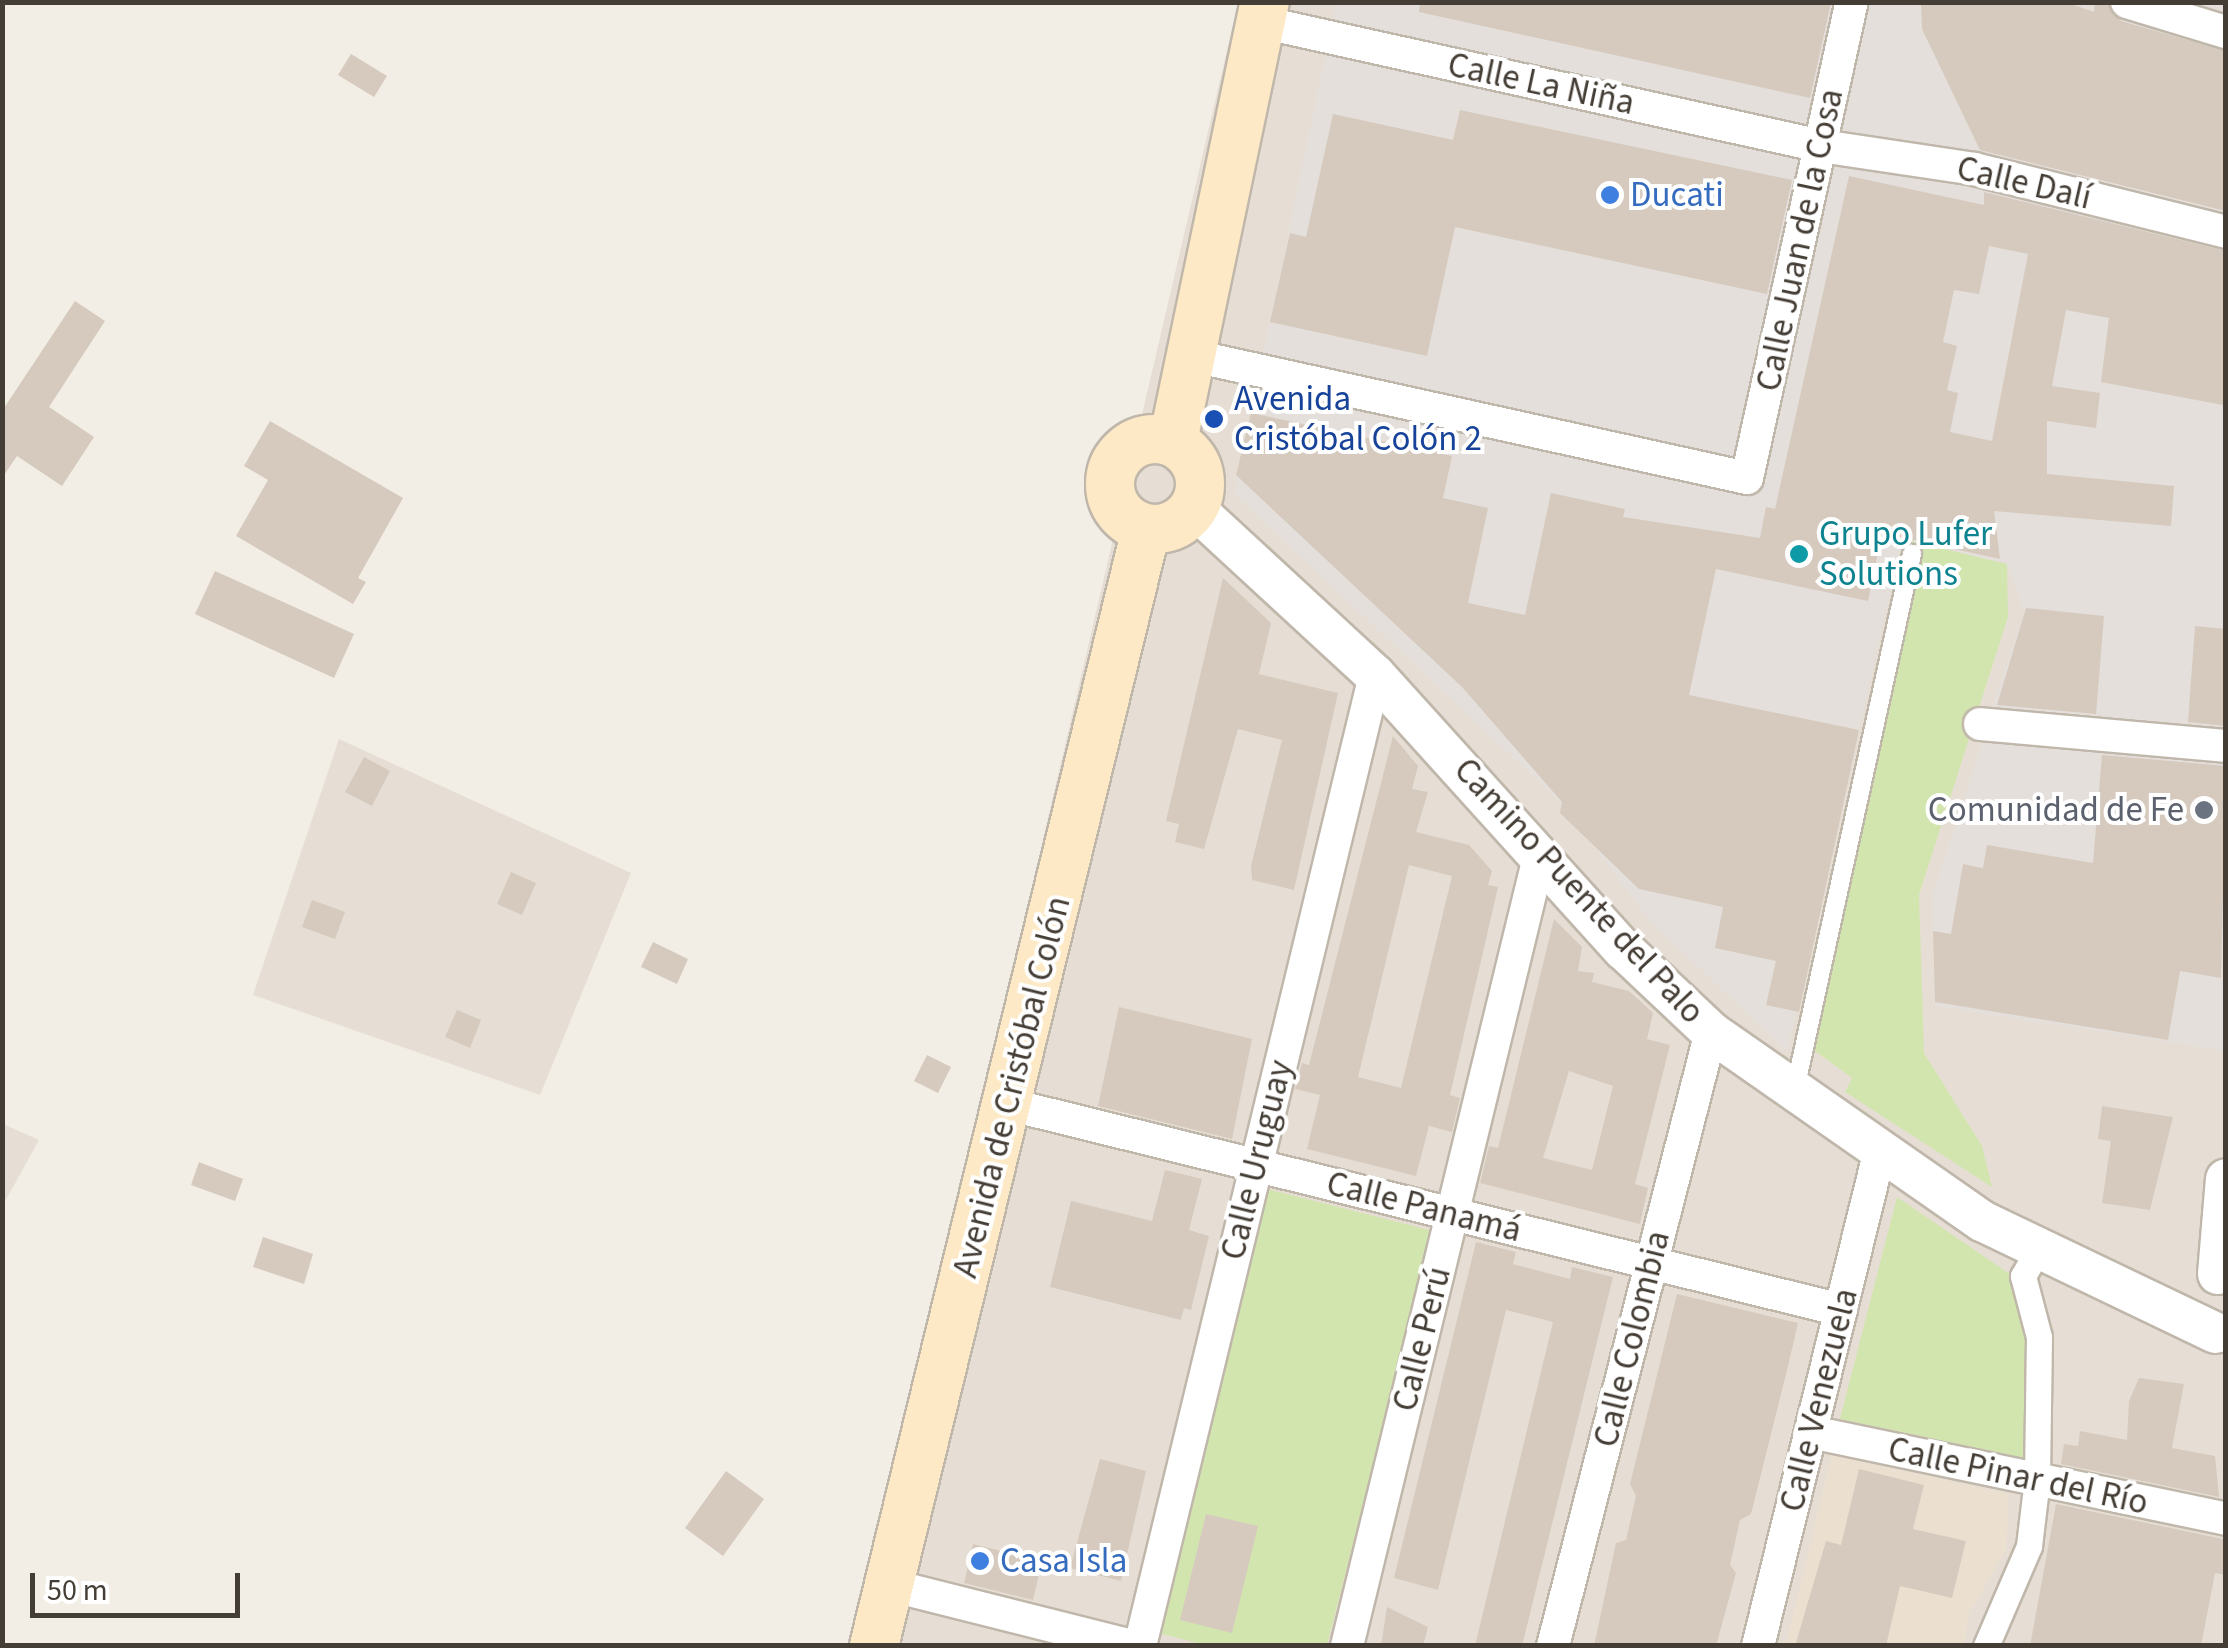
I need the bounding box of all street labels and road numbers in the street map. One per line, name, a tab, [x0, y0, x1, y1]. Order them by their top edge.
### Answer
street label: Calle La Niña	[1444, 44, 1638, 124]
street label: Calle Juan de la Cosa	[1747, 85, 1853, 395]
street label: Calle Dalí	[1953, 147, 2095, 219]
street label: Camino Puente del Palo	[1445, 749, 1713, 1033]
street label: Avenida de Cristóbal Colón	[944, 892, 1080, 1282]
street label: Calle Uruguay	[1212, 1056, 1302, 1264]
street label: Calle Panamá	[1322, 1163, 1526, 1251]
street label: Calle Colombia	[1585, 1227, 1679, 1451]
street label: Calle Perú	[1384, 1262, 1460, 1416]
street label: Calle Venezuela	[1771, 1284, 1867, 1516]
street label: Calle Pinar del Río	[1884, 1428, 2152, 1524]

